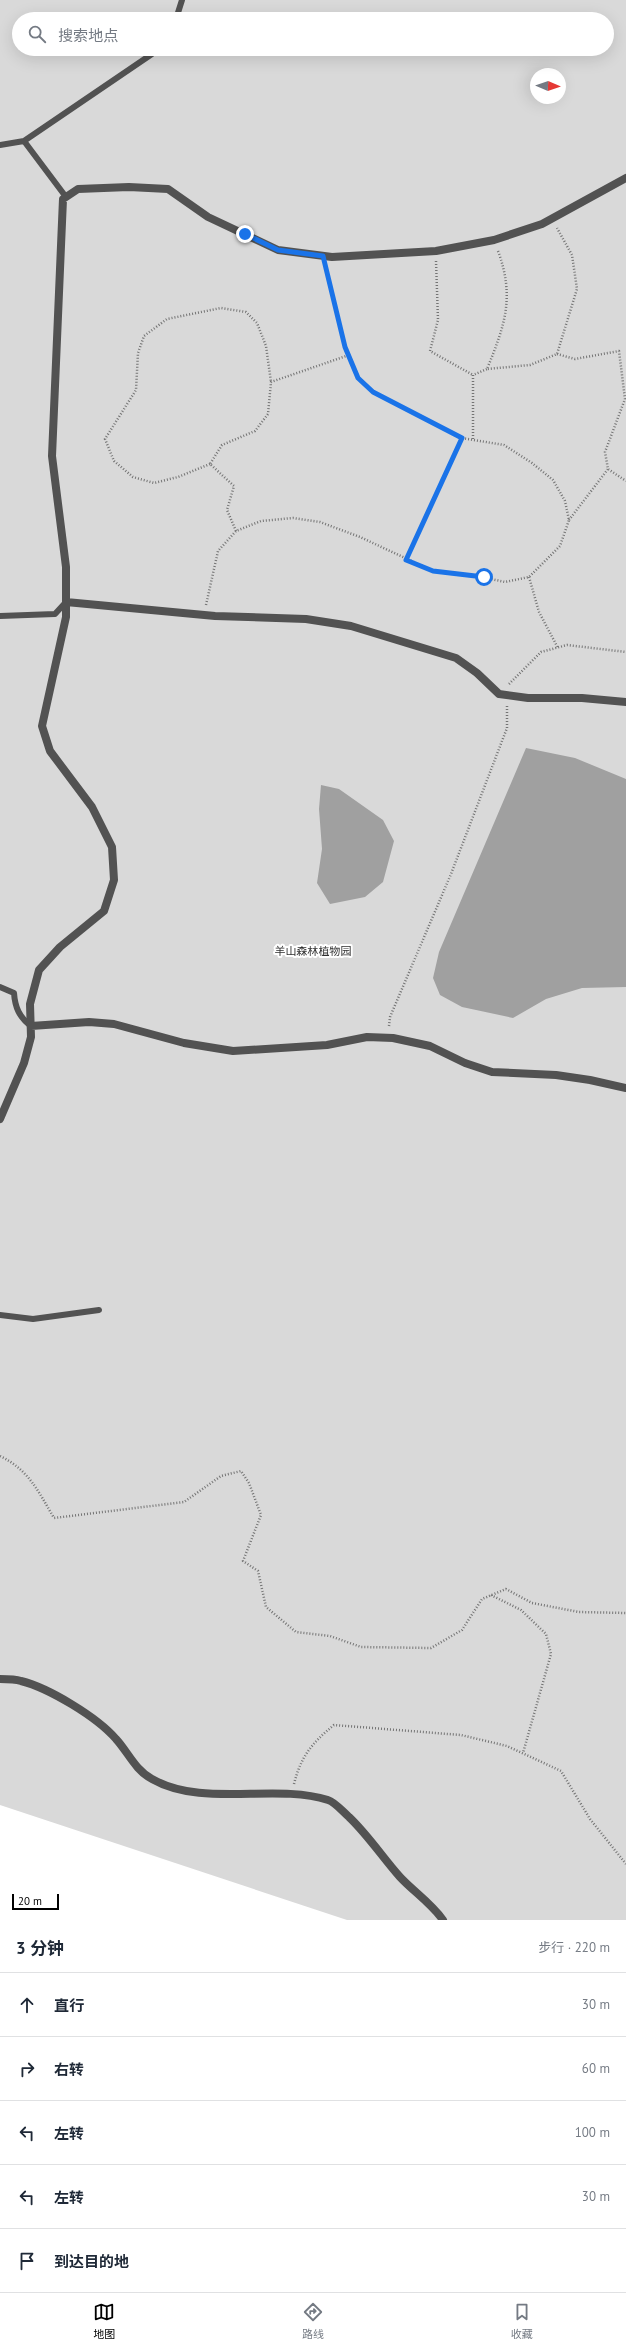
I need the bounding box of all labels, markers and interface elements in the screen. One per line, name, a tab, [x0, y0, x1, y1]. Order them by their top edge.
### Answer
search box	[12, 12, 614, 56]
icon: search	[26, 23, 48, 45]
text: 搜索地点	[58, 26, 118, 45]
north arrow	[530, 68, 566, 104]
route end	[236, 225, 254, 243]
route start	[475, 568, 493, 586]
park label: 羊山森林植物园	[275, 944, 352, 958]
scale bar	[12, 1892, 59, 1911]
text: 20 m	[18, 1894, 42, 1908]
text: 3 分钟	[16, 1937, 64, 1959]
text: 步行 · 220 m	[538, 1939, 610, 1956]
icon: ahead	[16, 1994, 38, 2016]
text: 直行	[54, 1996, 84, 2015]
text: 30 m	[582, 1996, 610, 2013]
icon: right	[16, 2058, 38, 2080]
text: 右转	[54, 2060, 84, 2079]
text: 60 m	[582, 2060, 610, 2077]
icon: left	[16, 2122, 38, 2144]
text: 左转	[54, 2124, 84, 2143]
text: 100 m	[575, 2124, 610, 2141]
icon: left	[16, 2186, 38, 2208]
text: 左转	[54, 2188, 84, 2207]
text: 30 m	[582, 2188, 610, 2205]
icon: arrive	[16, 2250, 38, 2272]
text: 到达目的地	[54, 2252, 129, 2271]
tab: 地图	[93, 2301, 115, 2341]
tab: 路线	[302, 2301, 324, 2341]
tab: 收藏	[511, 2301, 533, 2341]

